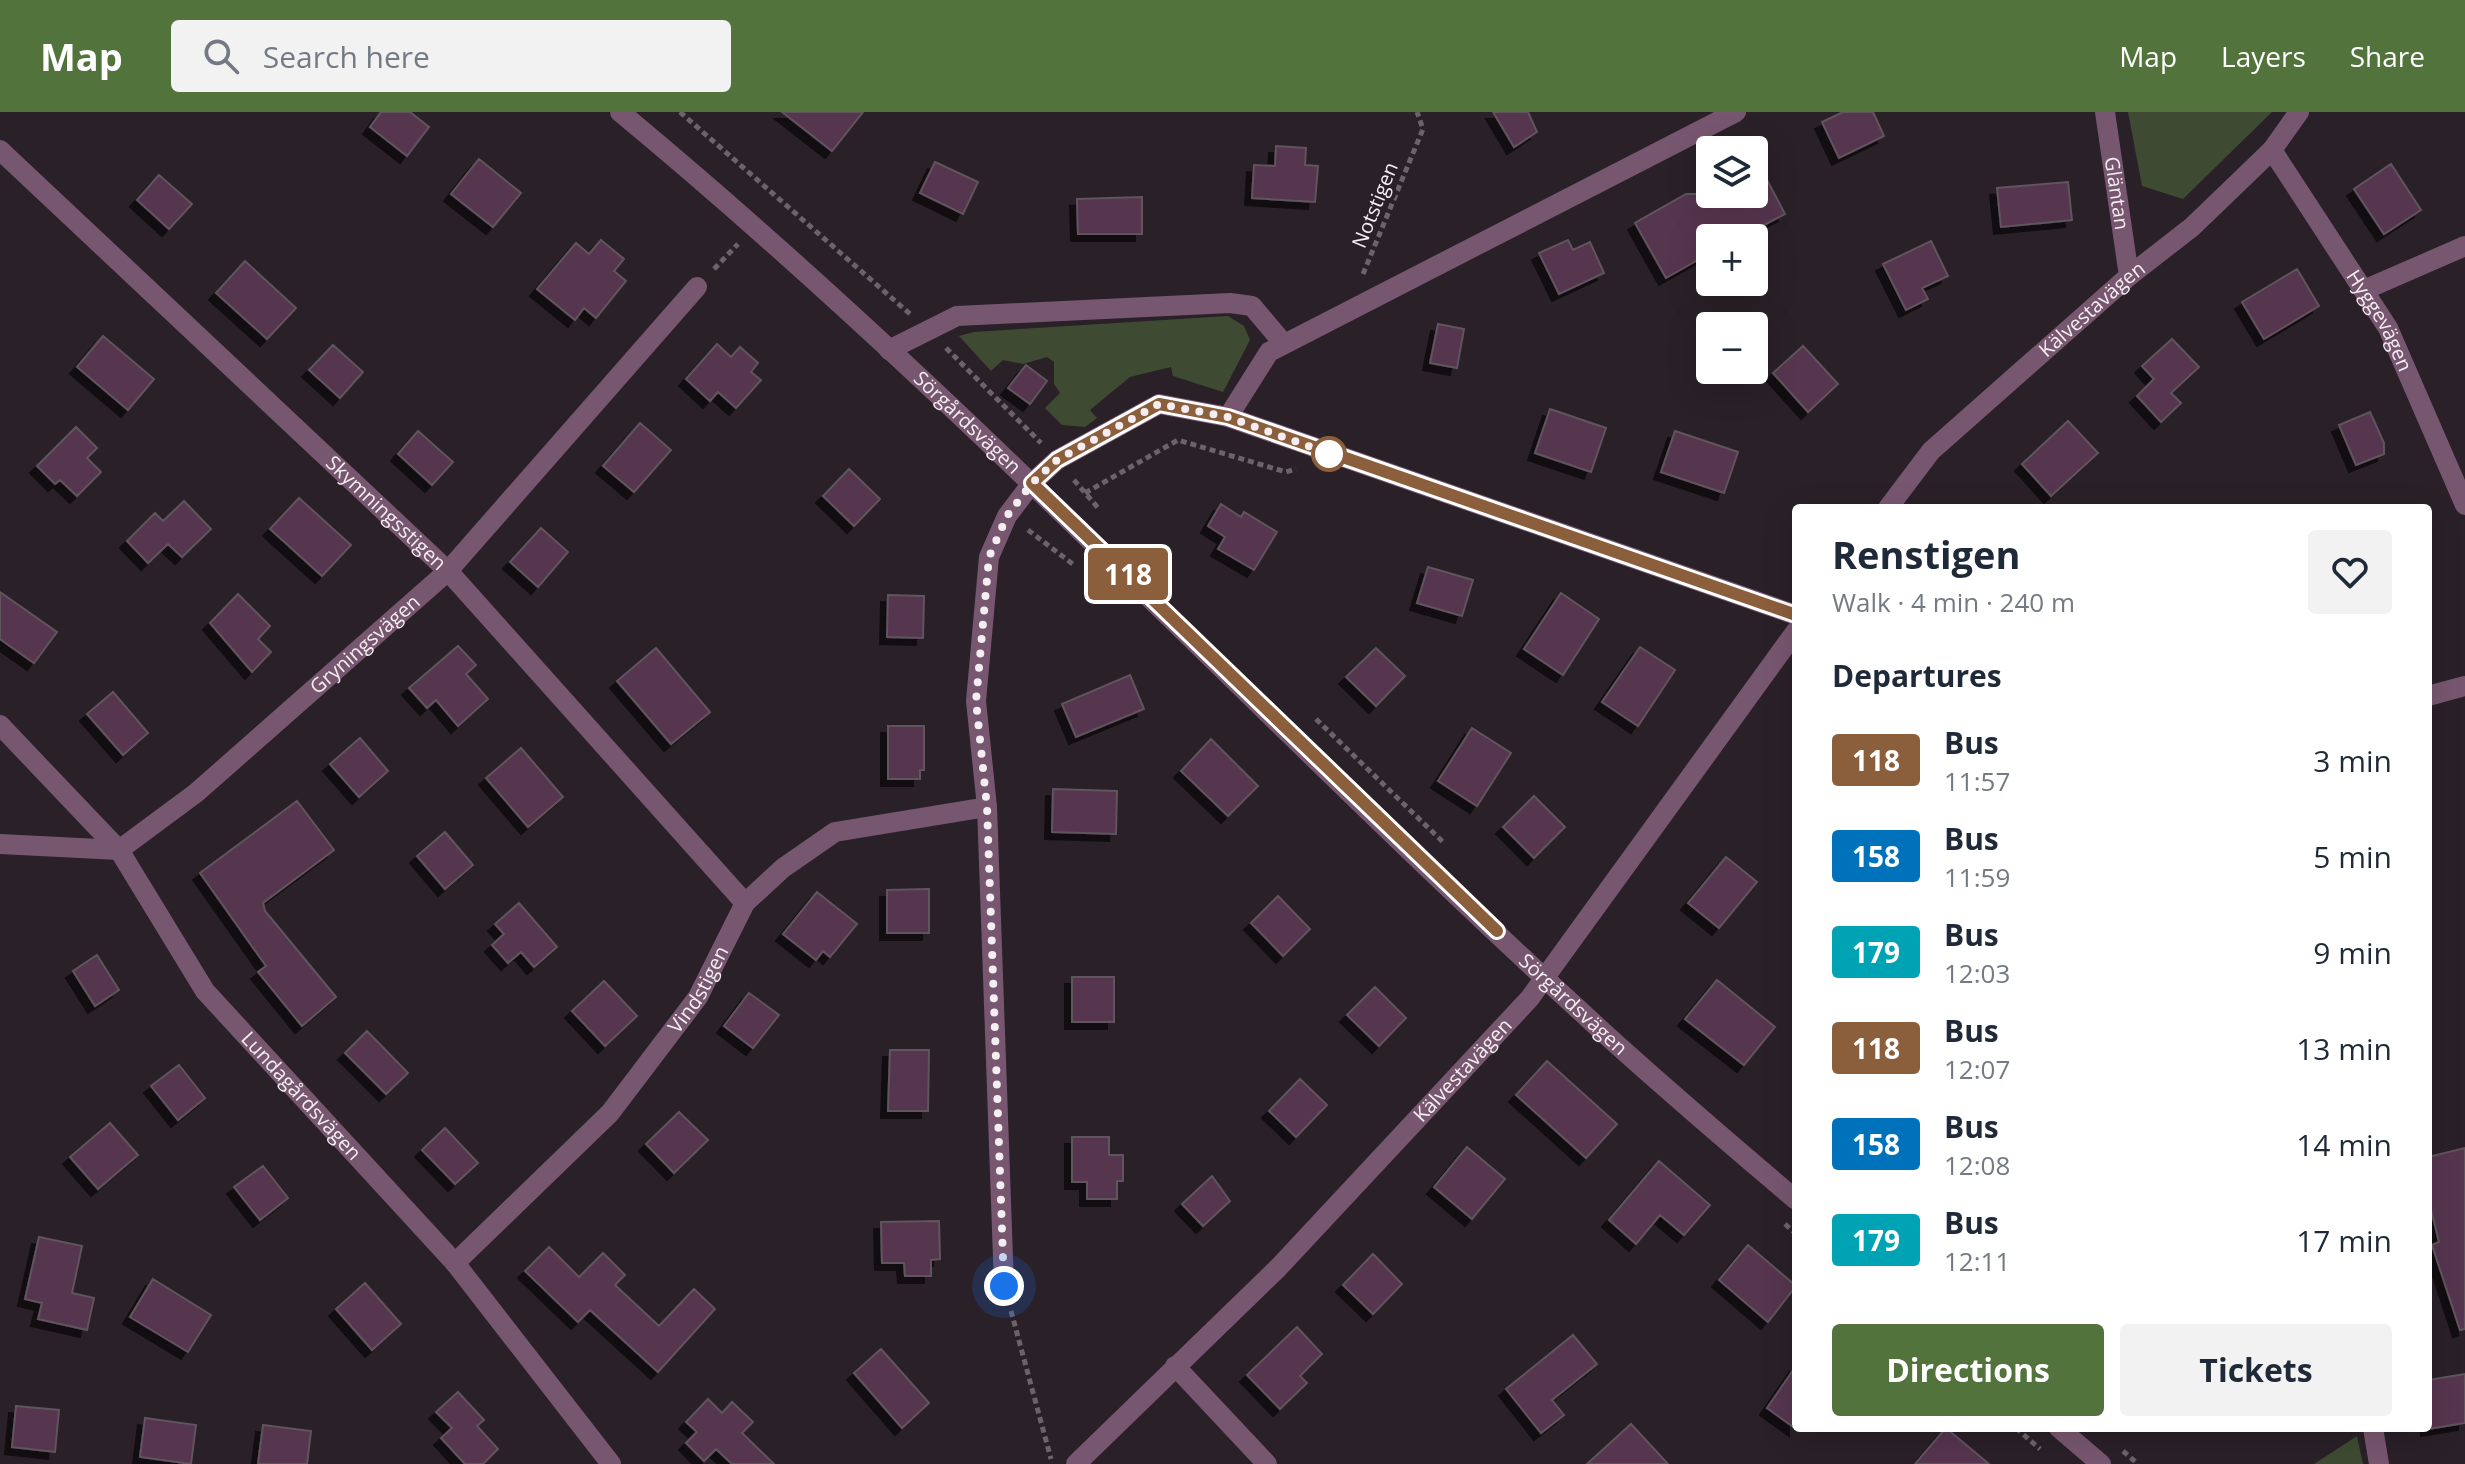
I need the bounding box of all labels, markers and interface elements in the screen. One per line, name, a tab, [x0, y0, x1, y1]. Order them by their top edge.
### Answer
search box	[171, 20, 731, 92]
text: Map	[40, 30, 123, 82]
icon: search	[199, 34, 243, 78]
text: Search here	[263, 36, 430, 77]
text: Map	[2119, 37, 2177, 75]
text: Layers	[2221, 37, 2306, 75]
text: Share	[2350, 37, 2425, 75]
map controls	[1696, 136, 1768, 384]
button: layers	[1696, 136, 1768, 208]
street label: Gläntan	[2099, 155, 2136, 231]
street label: Notstigen	[1345, 158, 1404, 252]
button: +	[1696, 224, 1768, 296]
street label: Kälvestavägen	[2033, 255, 2150, 363]
street label: Hyggevägen	[2340, 264, 2419, 376]
button: −	[1696, 312, 1768, 384]
street label: Sörgårdsvägen	[908, 365, 1027, 480]
unlabelled marker	[1312, 437, 1346, 471]
street label: Skymningsstigen	[320, 449, 453, 576]
text: Renstigen	[1832, 528, 2020, 580]
button: heart	[2308, 530, 2392, 614]
line badge: 118	[1082, 548, 1174, 600]
text: 118	[1104, 555, 1152, 593]
text: Walk · 4 min · 240 m	[1832, 584, 2075, 620]
street label: Gryningsvägen	[304, 588, 425, 700]
text: Departures	[1832, 655, 2002, 696]
text: Bus	[1944, 722, 1999, 763]
text: 3 min	[2313, 740, 2392, 781]
text: 118	[1852, 741, 1900, 779]
text: 11:57	[1944, 763, 2010, 799]
text: Bus	[1944, 818, 1999, 859]
text: 5 min	[2313, 836, 2392, 877]
text: 158	[1852, 837, 1900, 875]
text: 11:59	[1944, 859, 2010, 895]
text: Bus	[1944, 914, 1999, 955]
text: 9 min	[2313, 932, 2392, 973]
text: 179	[1852, 933, 1900, 971]
street label: Vindstigen	[661, 941, 734, 1038]
street label: Sörgårdsvägen	[1513, 947, 1634, 1061]
text: 12:03	[1944, 955, 2010, 991]
text: Bus	[1944, 1010, 1999, 1051]
street label: Kälvestavägen	[1407, 1012, 1517, 1128]
street label: Lundagårdsvägen	[236, 1025, 368, 1166]
text: 13 min	[2296, 1028, 2392, 1069]
text: 118	[1852, 1029, 1900, 1067]
text: 12:07	[1944, 1051, 2010, 1087]
text: Bus	[1944, 1106, 1999, 1147]
text: 14 min	[2296, 1124, 2392, 1165]
text: 158	[1852, 1125, 1900, 1163]
text: 12:08	[1944, 1147, 2010, 1183]
text: Bus	[1944, 1202, 1999, 1243]
text: 17 min	[2296, 1220, 2392, 1261]
text: 179	[1852, 1221, 1900, 1259]
text: 12:11	[1944, 1243, 2010, 1279]
your location	[984, 1266, 1024, 1306]
button: Directions	[1832, 1324, 2104, 1416]
button: Tickets	[2120, 1324, 2392, 1416]

